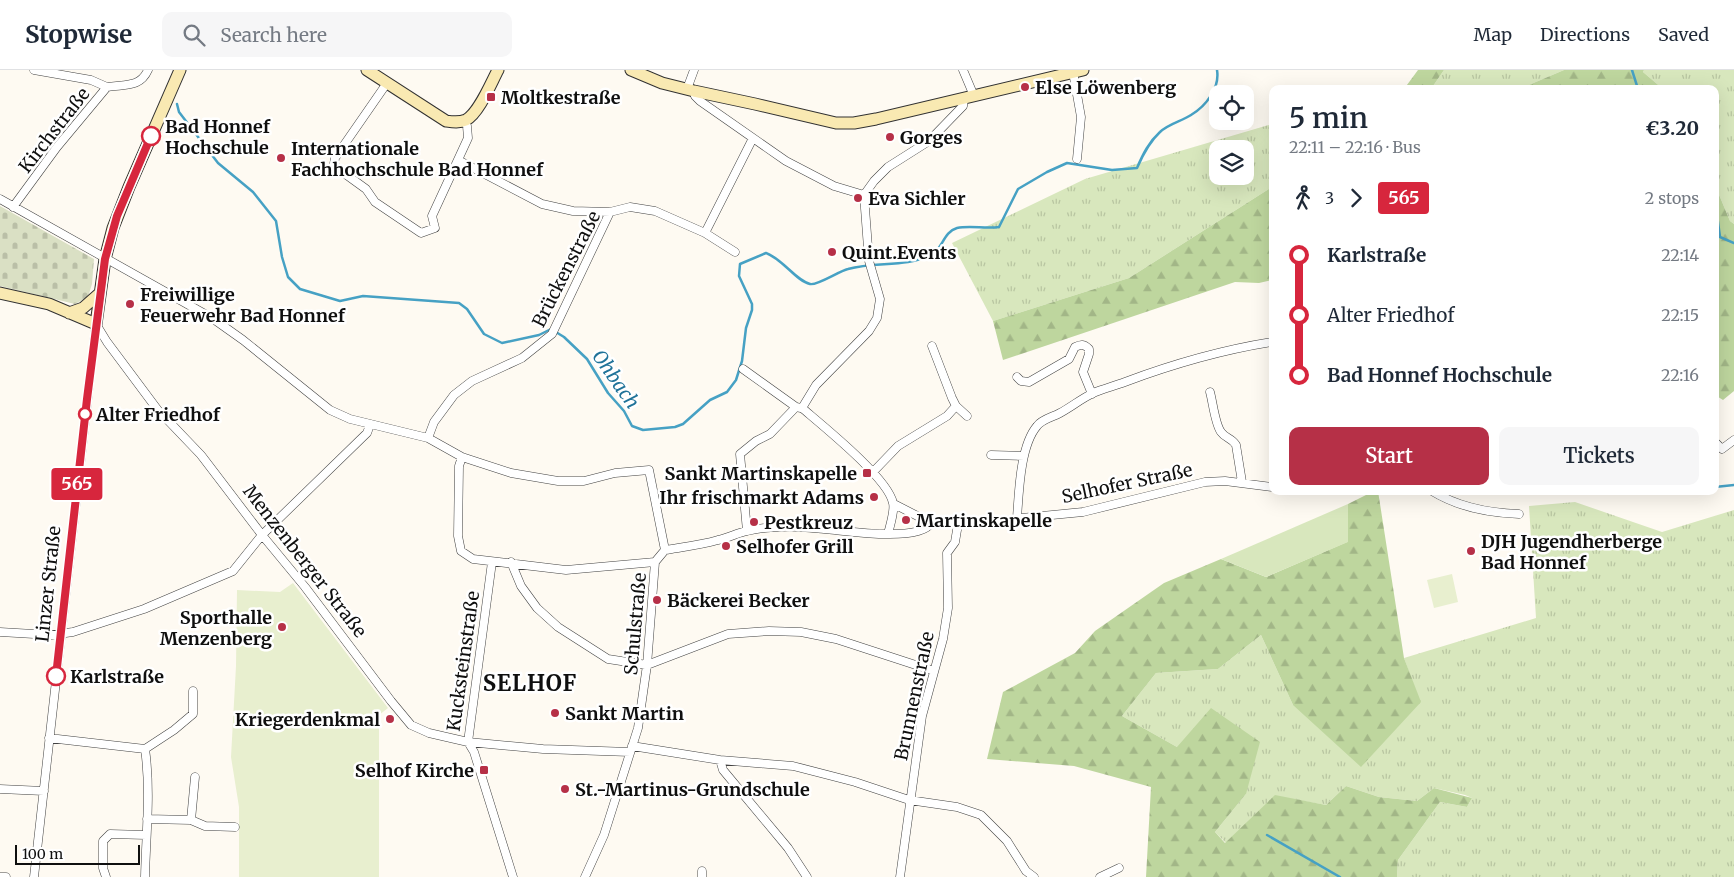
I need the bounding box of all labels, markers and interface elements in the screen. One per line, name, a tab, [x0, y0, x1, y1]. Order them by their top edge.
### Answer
search box	[162, 12, 512, 57]
text: Stopwise	[25, 19, 132, 50]
icon: search	[180, 21, 208, 49]
text: Search here	[220, 23, 327, 47]
text: Map	[1474, 23, 1512, 46]
text: Directions	[1540, 23, 1630, 46]
text: Saved	[1658, 23, 1709, 46]
place label: Else Löwenberg	[1035, 76, 1176, 99]
marker: Else Löwenberg	[1019, 81, 1031, 93]
street label: Kirchstraße	[14, 83, 94, 177]
map controls	[1209, 85, 1254, 185]
button: locate	[1209, 85, 1254, 130]
place label: Moltkestraße	[501, 86, 621, 109]
marker: Moltkestraße	[485, 91, 497, 103]
text: 5 min	[1289, 100, 1368, 136]
place label: Bad Honnef Hochschule	[165, 115, 271, 159]
text: €3.20	[1645, 116, 1699, 140]
marker: Bad Honnef Hochschule	[141, 126, 161, 146]
place label: Gorges	[900, 126, 962, 149]
marker: Gorges	[884, 131, 896, 143]
place label: Internationale Fachhochschule Bad Honnef	[291, 137, 544, 181]
text: 22:11 – 22:16 · Bus	[1289, 137, 1421, 157]
button: layers	[1209, 140, 1254, 185]
marker: Internationale Fachhochschule Bad Honnef	[275, 152, 287, 164]
icon: walk	[1289, 184, 1317, 212]
icon: forward	[1342, 184, 1370, 212]
text: 565	[1388, 186, 1419, 209]
place label: Eva Sichler	[868, 187, 966, 210]
text: 3	[1325, 188, 1334, 208]
text: 2 stops	[1645, 188, 1699, 208]
marker: Eva Sichler	[852, 192, 864, 204]
street label: Brückenstraße	[527, 207, 605, 331]
place label: Quint.Events	[842, 241, 957, 264]
text: Karlstraße	[1327, 243, 1426, 267]
text: 22:14	[1661, 245, 1699, 265]
marker: Quint.Events	[826, 246, 838, 258]
place label: Freiwillige Feuerwehr Bad Honnef	[140, 283, 346, 327]
marker: Freiwillige Feuerwehr Bad Honnef	[124, 298, 136, 310]
text: Alter Friedhof	[1327, 303, 1454, 327]
text: 22:15	[1661, 305, 1699, 325]
water label: Ohbach	[587, 345, 645, 413]
text: Bad Honnef Hochschule	[1327, 363, 1552, 387]
text: 22:16	[1661, 365, 1699, 385]
place label: Alter Friedhof	[95, 403, 221, 426]
marker: Alter Friedhof	[78, 407, 92, 421]
button: Start	[1289, 427, 1489, 485]
button: Tickets	[1499, 427, 1699, 485]
street label: Selhofer Straße	[1060, 458, 1194, 508]
place label: Sankt Martinskapelle	[665, 462, 857, 485]
marker: Sankt Martinskapelle	[861, 467, 873, 479]
line badge: 565	[48, 468, 106, 500]
text: 565	[61, 472, 93, 495]
street label: Menzenberger Straße	[238, 480, 372, 642]
place label: Ihr frischmarkt Adams	[659, 486, 864, 509]
marker: Ihr frischmarkt Adams	[868, 491, 880, 503]
place label: Martinskapelle	[916, 509, 1052, 532]
place label: Pestkreuz	[764, 511, 853, 534]
marker: Martinskapelle	[900, 514, 912, 526]
marker: Pestkreuz	[748, 516, 760, 528]
street label: Linzer Straße	[30, 525, 66, 643]
place label: DJH Jugendherberge Bad Honnef	[1481, 530, 1662, 574]
place label: Selhofer Grill	[736, 535, 854, 558]
marker: Selhofer Grill	[720, 540, 732, 552]
marker: DJH Jugendherberge Bad Honnef	[1465, 545, 1477, 557]
street label: Schulstraße	[619, 572, 651, 676]
street label: Kucksteinstraße	[442, 589, 484, 733]
place label: Bäckerei Becker	[667, 589, 810, 612]
marker: Bäckerei Becker	[651, 594, 663, 606]
place label: Sporthalle Menzenberg	[160, 606, 272, 650]
marker: Sporthalle Menzenberg	[276, 621, 288, 633]
street label: Brunnenstraße	[889, 629, 939, 763]
place label: Karlstraße	[70, 665, 164, 688]
marker: Karlstraße	[46, 666, 66, 686]
district label: SELHOF	[483, 669, 577, 697]
place label: Sankt Martin	[565, 702, 684, 725]
marker: Sankt Martin	[549, 707, 561, 719]
place label: Kriegerdenkmal	[235, 708, 380, 731]
marker: Kriegerdenkmal	[384, 713, 396, 725]
place label: Selhof Kirche	[355, 759, 474, 782]
marker: Selhof Kirche	[478, 764, 490, 776]
place label: St.-Martinus-Grundschule	[575, 778, 810, 801]
marker: St.-Martinus-Grundschule	[559, 783, 571, 795]
scale bar	[15, 842, 140, 865]
text: 100 m	[22, 845, 63, 863]

